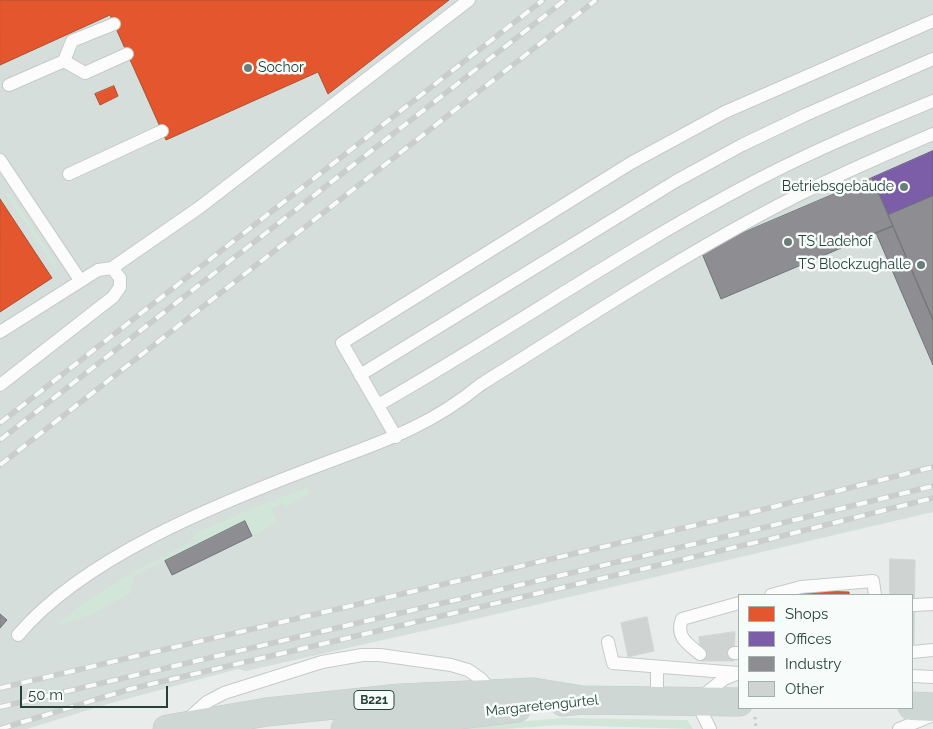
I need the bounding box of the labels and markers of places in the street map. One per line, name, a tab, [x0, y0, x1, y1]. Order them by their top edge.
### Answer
place label: Sochor	[258, 60, 304, 76]
marker: Sochor	[242, 62, 254, 74]
place label: Betriebsgebäude	[782, 179, 894, 195]
marker: Betriebsgebäude	[898, 181, 910, 193]
place label: TS Ladehof	[798, 234, 872, 250]
marker: TS Ladehof	[782, 236, 794, 248]
place label: TS Blockzughalle	[798, 257, 911, 273]
marker: TS Blockzughalle	[915, 259, 927, 271]

